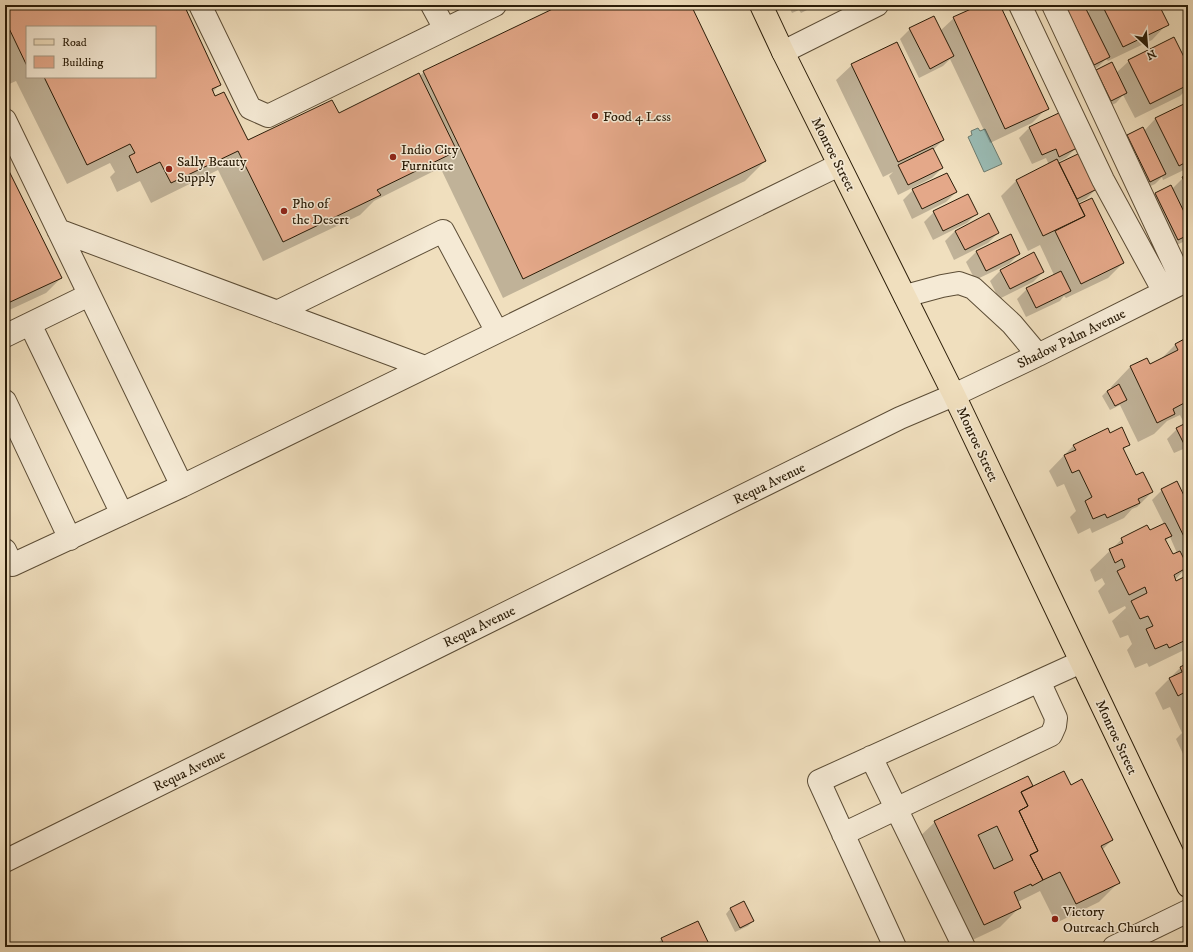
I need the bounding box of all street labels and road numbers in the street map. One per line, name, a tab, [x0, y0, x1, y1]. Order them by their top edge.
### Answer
street label: Monroe Street	[807, 114, 860, 195]
street label: Shadow Palm Avenue	[1014, 305, 1129, 373]
street label: Monroe Street	[952, 404, 1003, 485]
street label: Requa Avenue	[730, 459, 809, 509]
street label: Requa Avenue	[440, 602, 519, 652]
street label: Monroe Street	[1091, 697, 1142, 778]
street label: Requa Avenue	[150, 746, 229, 796]

